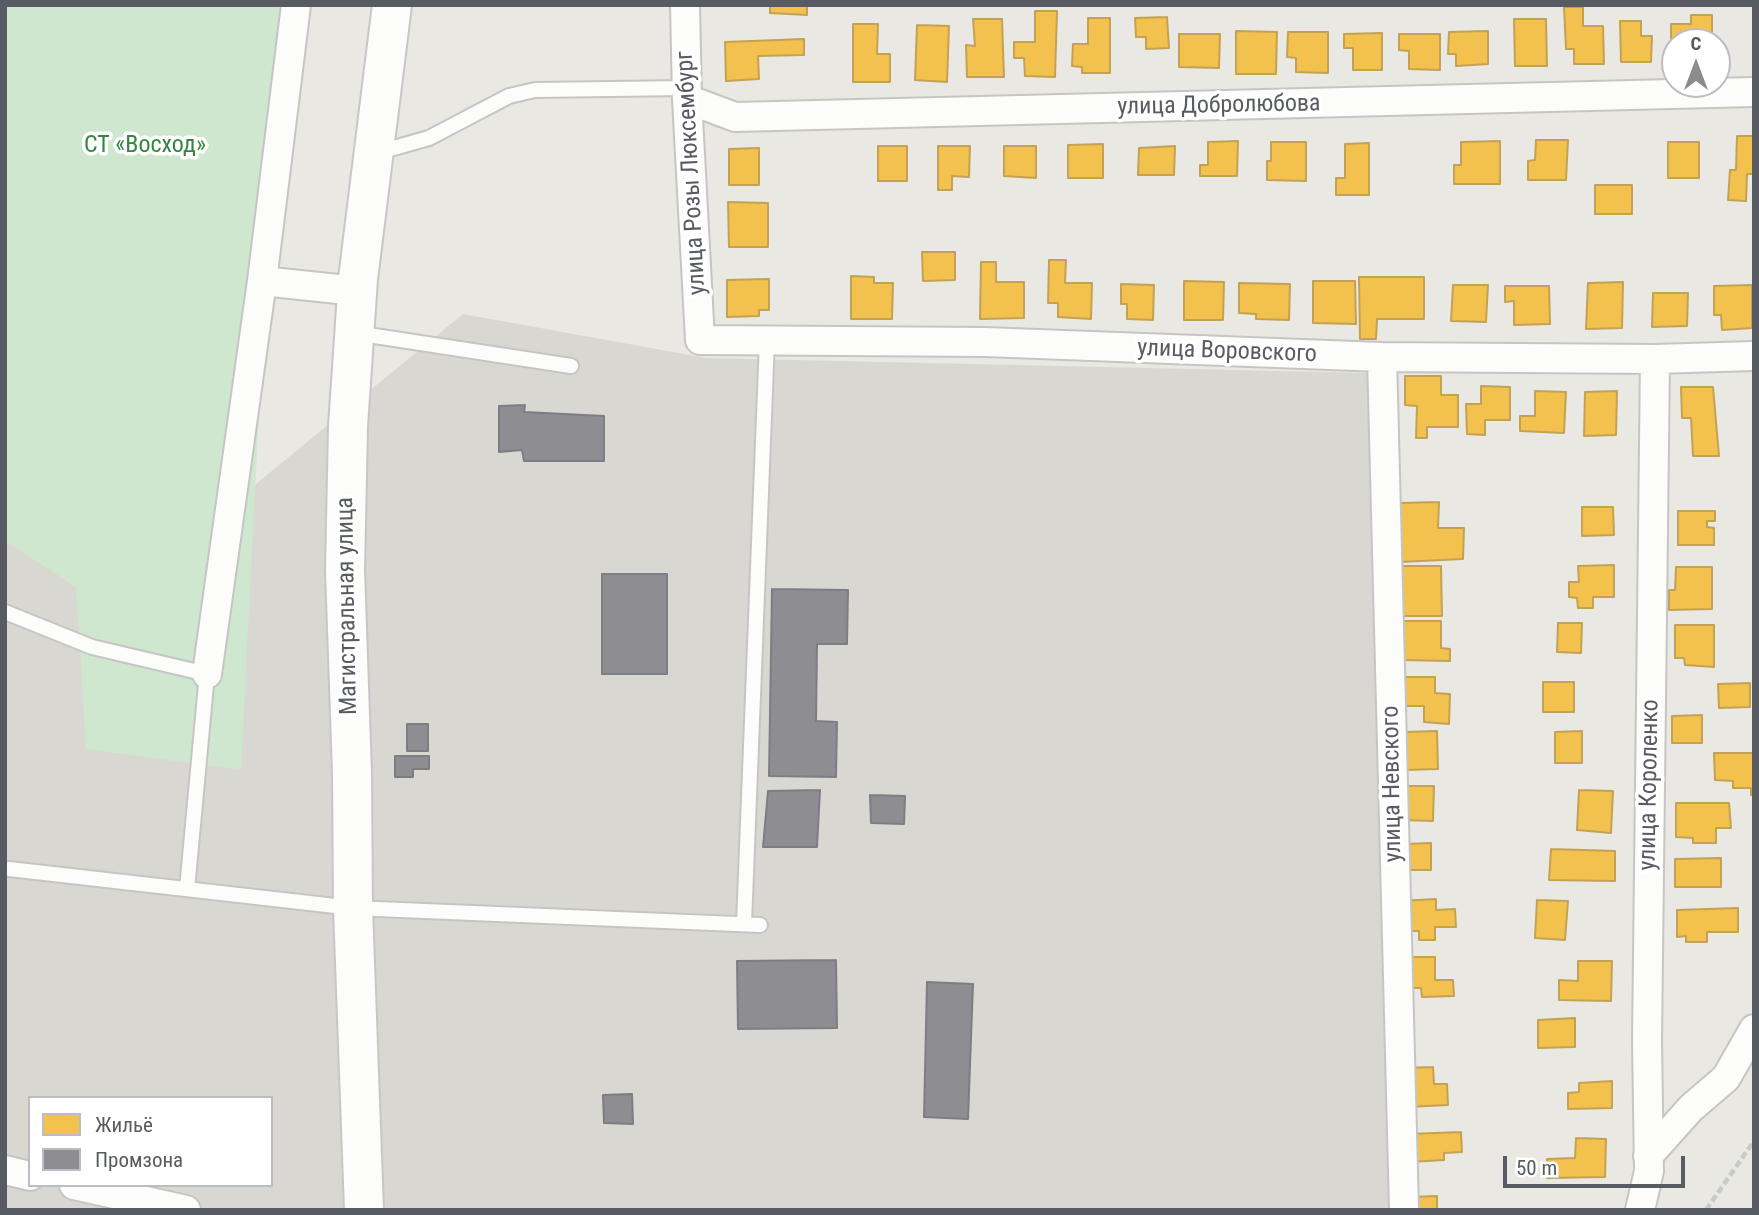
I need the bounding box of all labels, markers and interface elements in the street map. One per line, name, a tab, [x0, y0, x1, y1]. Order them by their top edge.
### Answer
north arrow	[1661, 28, 1731, 98]
text: С	[1691, 32, 1701, 55]
street label: улица Розы Люксембург	[671, 50, 713, 296]
street label: улица Добролюбова	[1117, 90, 1321, 122]
park label: СТ «Восход»	[84, 132, 206, 160]
street label: улица Воровского	[1137, 334, 1317, 370]
street label: Магистральная улица	[332, 497, 364, 715]
street label: улица Короленко	[1634, 699, 1666, 871]
street label: улица Невского	[1377, 705, 1409, 863]
legend	[28, 1096, 273, 1187]
text: Жильё	[95, 1113, 153, 1137]
scale bar	[1507, 1142, 1689, 1186]
text: Промзона	[95, 1148, 183, 1172]
text: 50 m	[1516, 1156, 1557, 1180]

